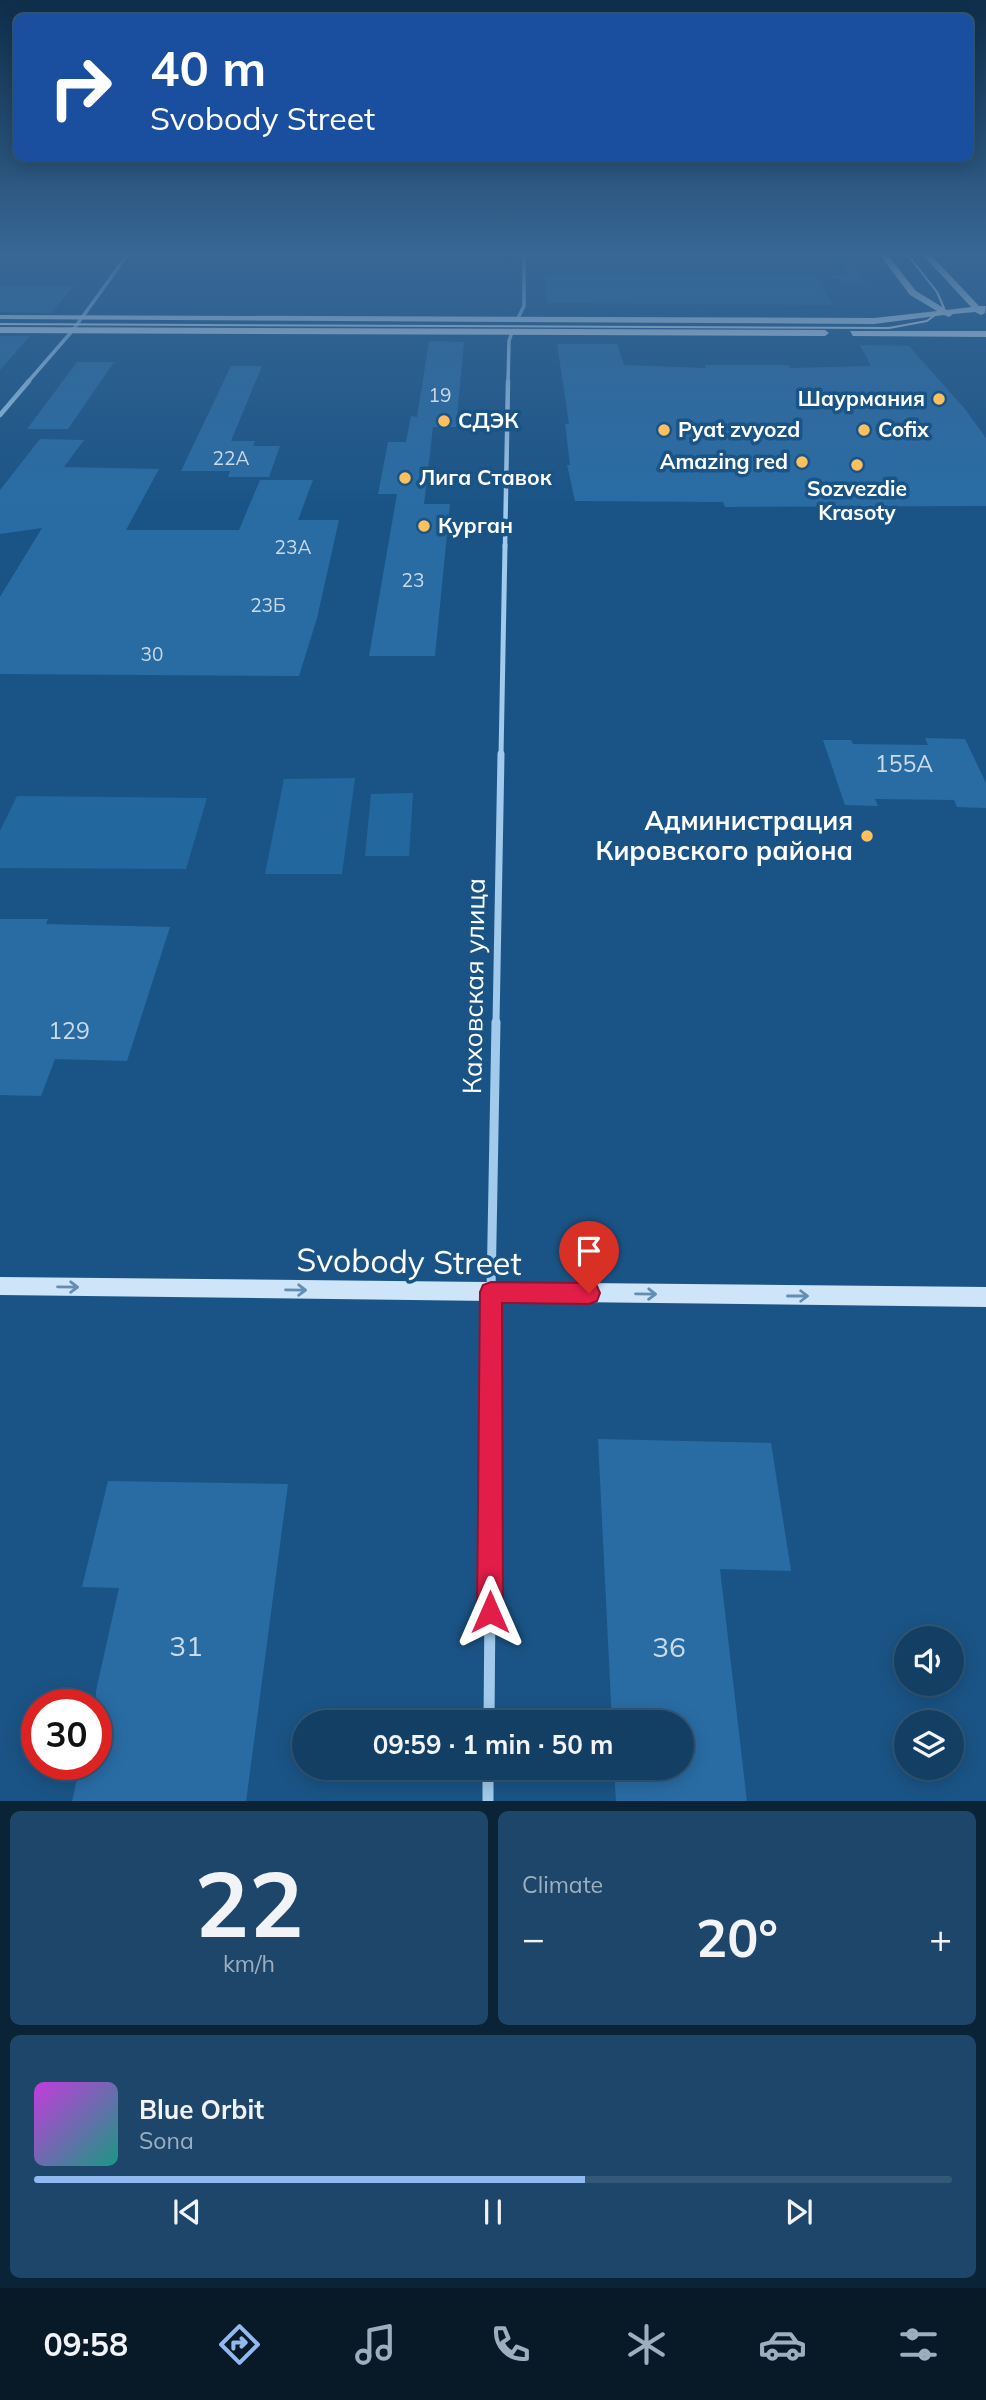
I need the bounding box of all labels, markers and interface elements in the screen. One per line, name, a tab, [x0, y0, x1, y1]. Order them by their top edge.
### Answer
text: 40 m	[150, 37, 266, 98]
icon: right	[35, 42, 126, 133]
text: Svobody Street	[150, 98, 375, 138]
house number: 19	[429, 383, 451, 407]
place label: Шаурмания	[798, 385, 925, 411]
marker: Шаурмания	[931, 391, 947, 407]
place label: СДЭК	[458, 407, 519, 433]
marker: СДЭК	[436, 413, 452, 429]
place label: Pyat zvyozd	[678, 416, 800, 442]
place label: Cofix	[878, 416, 929, 442]
marker: Pyat zvyozd	[656, 422, 672, 438]
marker: Cofix	[856, 422, 872, 438]
house number: 22А	[213, 446, 249, 470]
place label: Amazing red	[660, 448, 788, 474]
marker: Amazing red	[794, 454, 810, 470]
marker: Sozvezdie Krasoty	[849, 457, 865, 473]
place label: Лига Ставок	[419, 464, 553, 490]
marker: Лига Ставок	[397, 470, 413, 486]
place label: Sozvezdie Krasoty	[807, 475, 907, 525]
place label: Курган	[438, 512, 513, 538]
marker: Курган	[416, 518, 432, 534]
house number: 23А	[275, 535, 311, 559]
house number: 23	[402, 568, 424, 592]
house number: 23Б	[250, 593, 286, 617]
house number: 30	[141, 642, 163, 666]
house number: 155А	[875, 749, 933, 778]
place label: Администрация Кировского района	[595, 804, 853, 867]
marker: Администрация Кировского района	[859, 828, 875, 844]
street label: Каховская улица	[455, 878, 492, 1094]
house number: 129	[48, 1016, 90, 1045]
pin	[559, 1221, 619, 1293]
icon: arrive	[570, 1232, 608, 1270]
street label: Svobody Street	[296, 1239, 522, 1283]
one-way arrow	[56, 1280, 79, 1294]
one-way arrow	[284, 1283, 307, 1297]
one-way arrow	[634, 1287, 657, 1301]
one-way arrow	[787, 1289, 810, 1303]
position arrow	[453, 1575, 527, 1649]
map controls	[894, 1626, 964, 1780]
button: sound	[894, 1626, 964, 1696]
house number: 31	[169, 1628, 203, 1663]
house number: 36	[652, 1629, 686, 1664]
speed limit sign: 30	[21, 1689, 112, 1780]
button: layers	[894, 1710, 964, 1780]
text: 09:59 · 1 min · 50 m	[373, 1728, 613, 1761]
text: 22	[194, 1846, 304, 1960]
text: Climate	[522, 1870, 603, 1899]
text: 20°	[696, 1905, 778, 1970]
text: −	[522, 1914, 545, 1962]
text: +	[929, 1914, 952, 1962]
text: km/h	[223, 1949, 275, 1978]
text: Blue Orbit	[139, 2093, 264, 2126]
text: Sona	[139, 2126, 194, 2155]
icon: previous	[168, 2193, 206, 2231]
icon: pause	[474, 2193, 512, 2231]
icon: next	[780, 2193, 818, 2231]
icon: directions	[215, 2320, 264, 2369]
icon: music	[351, 2320, 400, 2369]
icon: phone	[486, 2320, 535, 2369]
icon: climate	[622, 2320, 671, 2369]
icon: car	[758, 2320, 807, 2369]
icon: filters	[894, 2320, 943, 2369]
text: 09:58	[43, 2324, 128, 2364]

